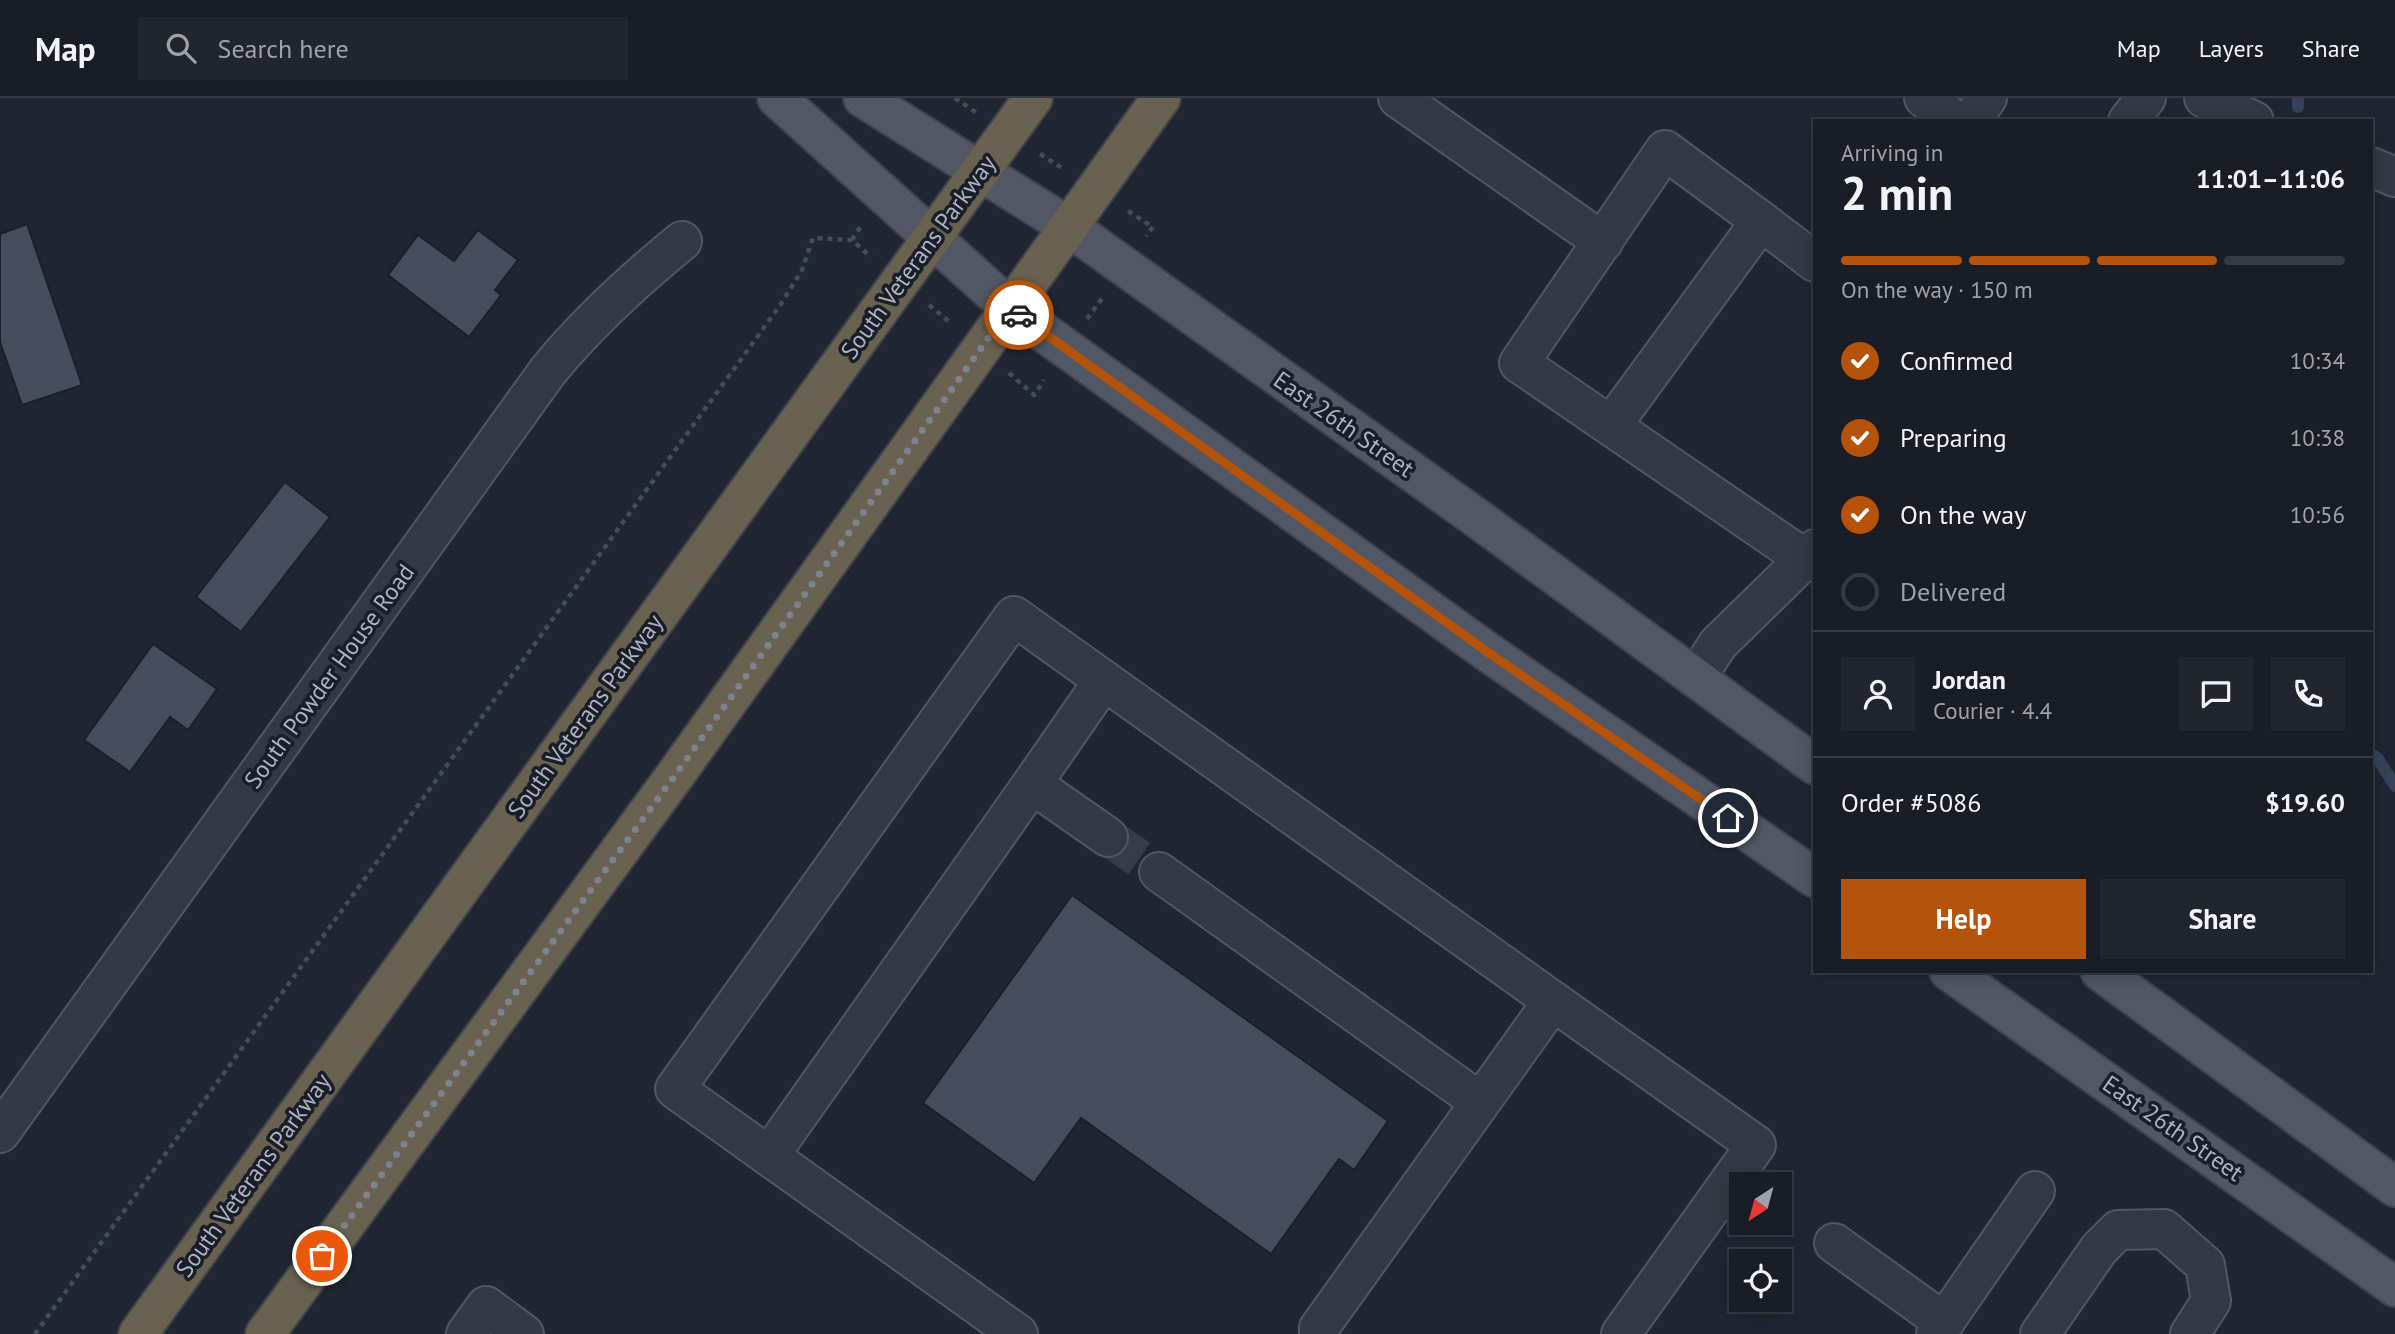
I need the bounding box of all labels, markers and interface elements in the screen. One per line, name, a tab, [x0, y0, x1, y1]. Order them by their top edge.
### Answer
search box	[138, 17, 628, 80]
text: Map	[35, 27, 96, 70]
icon: search	[162, 29, 200, 67]
text: Search here	[218, 32, 349, 65]
text: Map	[2117, 33, 2161, 64]
text: Layers	[2199, 33, 2264, 64]
text: Share	[2302, 33, 2360, 64]
text: Arriving in	[1841, 138, 1943, 167]
street label: South Veterans Parkway	[834, 149, 1002, 365]
text: 11:01–11:06	[2196, 162, 2345, 195]
text: 2 min	[1841, 163, 1953, 223]
text: On the way · 150 m	[1841, 275, 2033, 304]
courier	[984, 280, 1054, 350]
icon: car	[1000, 296, 1038, 334]
icon: check	[1841, 342, 1879, 380]
text: Confirmed	[1900, 344, 2013, 377]
text: 10:34	[2290, 346, 2345, 375]
street label: East 26th Street	[1268, 364, 1420, 484]
icon: check	[1841, 419, 1879, 457]
text: Preparing	[1900, 421, 2007, 454]
text: 10:38	[2290, 423, 2345, 452]
icon: check	[1841, 496, 1879, 534]
text: On the way	[1900, 498, 2026, 531]
text: 10:56	[2290, 500, 2345, 529]
street label: South Powder House Road	[237, 558, 421, 794]
text: Delivered	[1900, 575, 2006, 608]
street label: South Veterans Parkway	[501, 608, 669, 824]
button: person	[1841, 657, 1915, 731]
button: chat	[2179, 657, 2253, 731]
button: phone	[2271, 657, 2345, 731]
text: Jordan	[1933, 663, 2006, 696]
text: Courier · 4.4	[1933, 696, 2052, 725]
text: Order #5086	[1841, 786, 1981, 819]
text: $19.60	[2265, 786, 2345, 819]
pin	[1698, 788, 1758, 848]
icon: home	[1709, 799, 1747, 837]
button: Help	[1841, 879, 2086, 959]
button: Share	[2100, 879, 2345, 959]
street label: South Veterans Parkway	[169, 1067, 337, 1283]
street label: East 26th Street	[2097, 1068, 2249, 1188]
north arrow	[1729, 1172, 1792, 1236]
map controls	[1729, 1172, 1792, 1312]
pin	[292, 1226, 352, 1286]
icon: bag	[303, 1237, 341, 1275]
button: locate	[1729, 1249, 1792, 1312]

